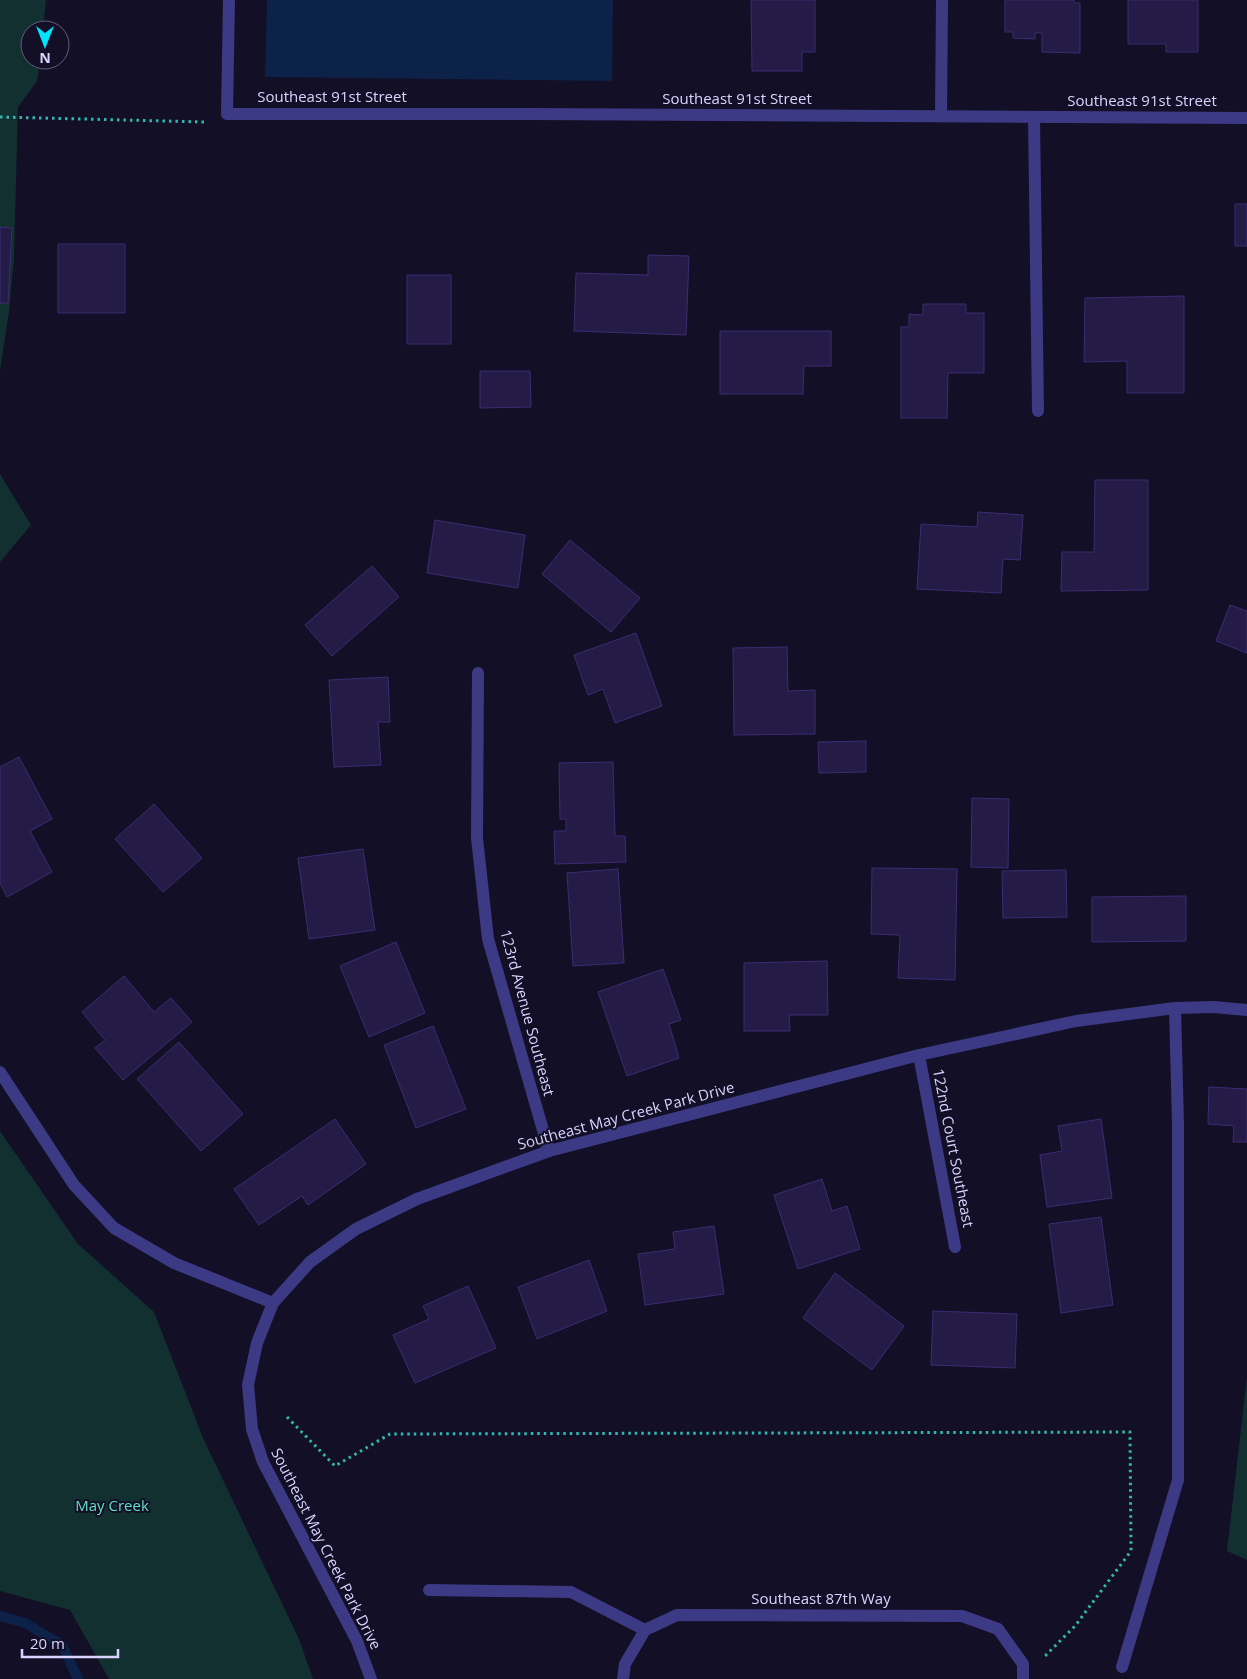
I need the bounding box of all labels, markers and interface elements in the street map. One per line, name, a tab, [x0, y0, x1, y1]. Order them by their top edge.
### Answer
north arrow	[20, 20, 70, 70]
text: N	[39, 49, 51, 68]
street label: Southeast 91st Street	[257, 86, 407, 106]
street label: Southeast 91st Street	[662, 88, 812, 108]
street label: Southeast 91st Street	[1067, 90, 1217, 110]
street label: 123rd Avenue Southeast	[496, 927, 560, 1098]
street label: 122nd Court Southeast	[929, 1067, 979, 1229]
street label: Southeast May Creek Park Drive	[515, 1076, 736, 1154]
street label: Southeast May Creek Park Drive	[267, 1444, 387, 1653]
park label: May Creek	[75, 1495, 149, 1515]
street label: Southeast 87th Way	[751, 1588, 891, 1608]
scale bar	[22, 1626, 119, 1658]
text: 20 m	[30, 1633, 65, 1653]

